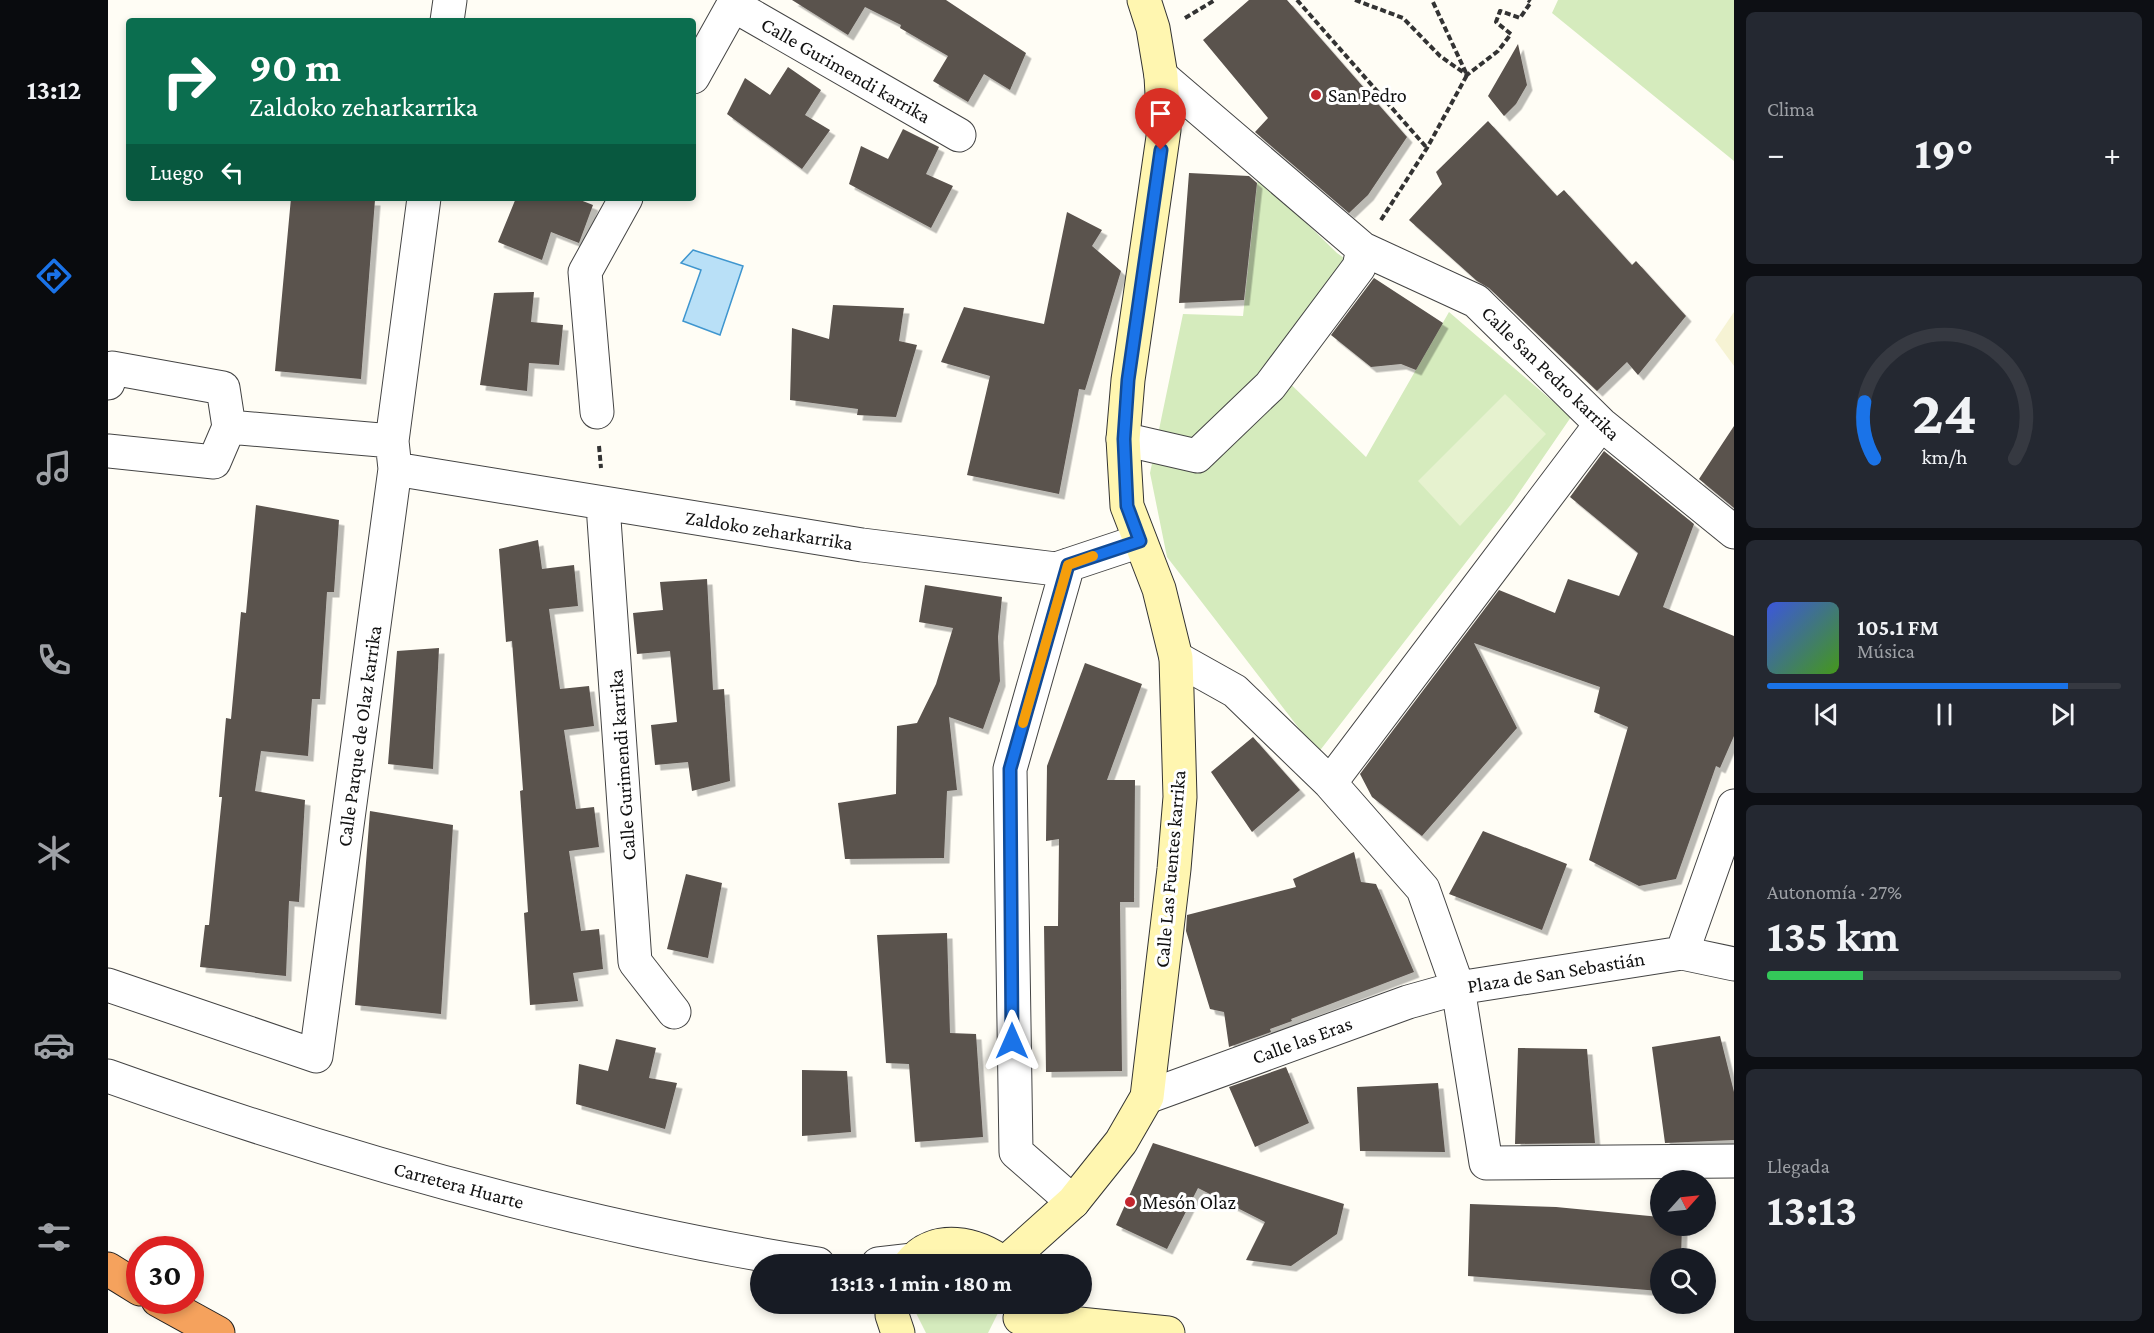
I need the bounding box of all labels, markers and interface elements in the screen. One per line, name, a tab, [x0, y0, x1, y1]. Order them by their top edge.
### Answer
street label: Calle Gurimendi karrika	[758, 13, 934, 127]
icon: right	[150, 42, 228, 120]
text: 90 m	[249, 43, 341, 90]
text: 13:12	[27, 75, 81, 105]
place label: San Pedro	[1328, 84, 1407, 106]
pin	[1135, 88, 1186, 150]
marker: San Pedro	[1309, 88, 1323, 102]
text: Zaldoko zeharkarrika	[249, 92, 478, 122]
icon: arrive	[1144, 97, 1177, 130]
text: Clima	[1767, 98, 1815, 120]
text: 19°	[1915, 128, 1973, 178]
text: −	[1767, 135, 1784, 172]
text: +	[2104, 135, 2121, 172]
icon: left	[216, 156, 249, 189]
text: Luego	[150, 160, 204, 185]
icon: directions	[33, 255, 75, 297]
street label: Calle San Pedro karrika	[1477, 301, 1625, 445]
text: 24	[1911, 377, 1977, 446]
text: km/h	[1921, 446, 1968, 470]
icon: music	[33, 447, 75, 489]
street label: Zaldoko zeharkarrika	[684, 506, 854, 554]
text: 105.1 FM	[1857, 615, 1939, 640]
street label: Calle Parque de Olaz karrika	[333, 624, 386, 848]
icon: phone	[33, 639, 75, 681]
text: Música	[1857, 640, 1915, 662]
street label: Calle Gurimendi karrika	[604, 669, 640, 861]
icon: previous	[1810, 698, 1843, 731]
icon: pause	[1928, 698, 1961, 731]
icon: next	[2046, 698, 2079, 731]
street label: Calle Las Fuentes karrika	[1150, 769, 1190, 969]
icon: climate	[33, 832, 75, 874]
text: Autonomía · 27%	[1767, 881, 1902, 903]
text: 135 km	[1767, 911, 1899, 961]
street label: Plaza de San Sebastián	[1466, 947, 1647, 997]
position arrow	[980, 1009, 1044, 1073]
street label: Calle las Eras	[1249, 1012, 1355, 1068]
icon: car	[33, 1024, 75, 1066]
text: Llegada	[1767, 1155, 1830, 1177]
street label: Carretera Huarte	[391, 1157, 527, 1213]
north arrow	[1650, 1170, 1716, 1236]
map controls	[1650, 1170, 1716, 1314]
text: 13:13	[1767, 1185, 1857, 1235]
place label: Mesón Olaz	[1142, 1191, 1236, 1213]
marker: Mesón Olaz	[1123, 1195, 1137, 1209]
icon: filters	[33, 1216, 75, 1258]
speed limit sign: 30	[126, 1236, 204, 1314]
button: search	[1650, 1248, 1716, 1314]
text: 13:13 · 1 min · 180 m	[830, 1271, 1012, 1296]

